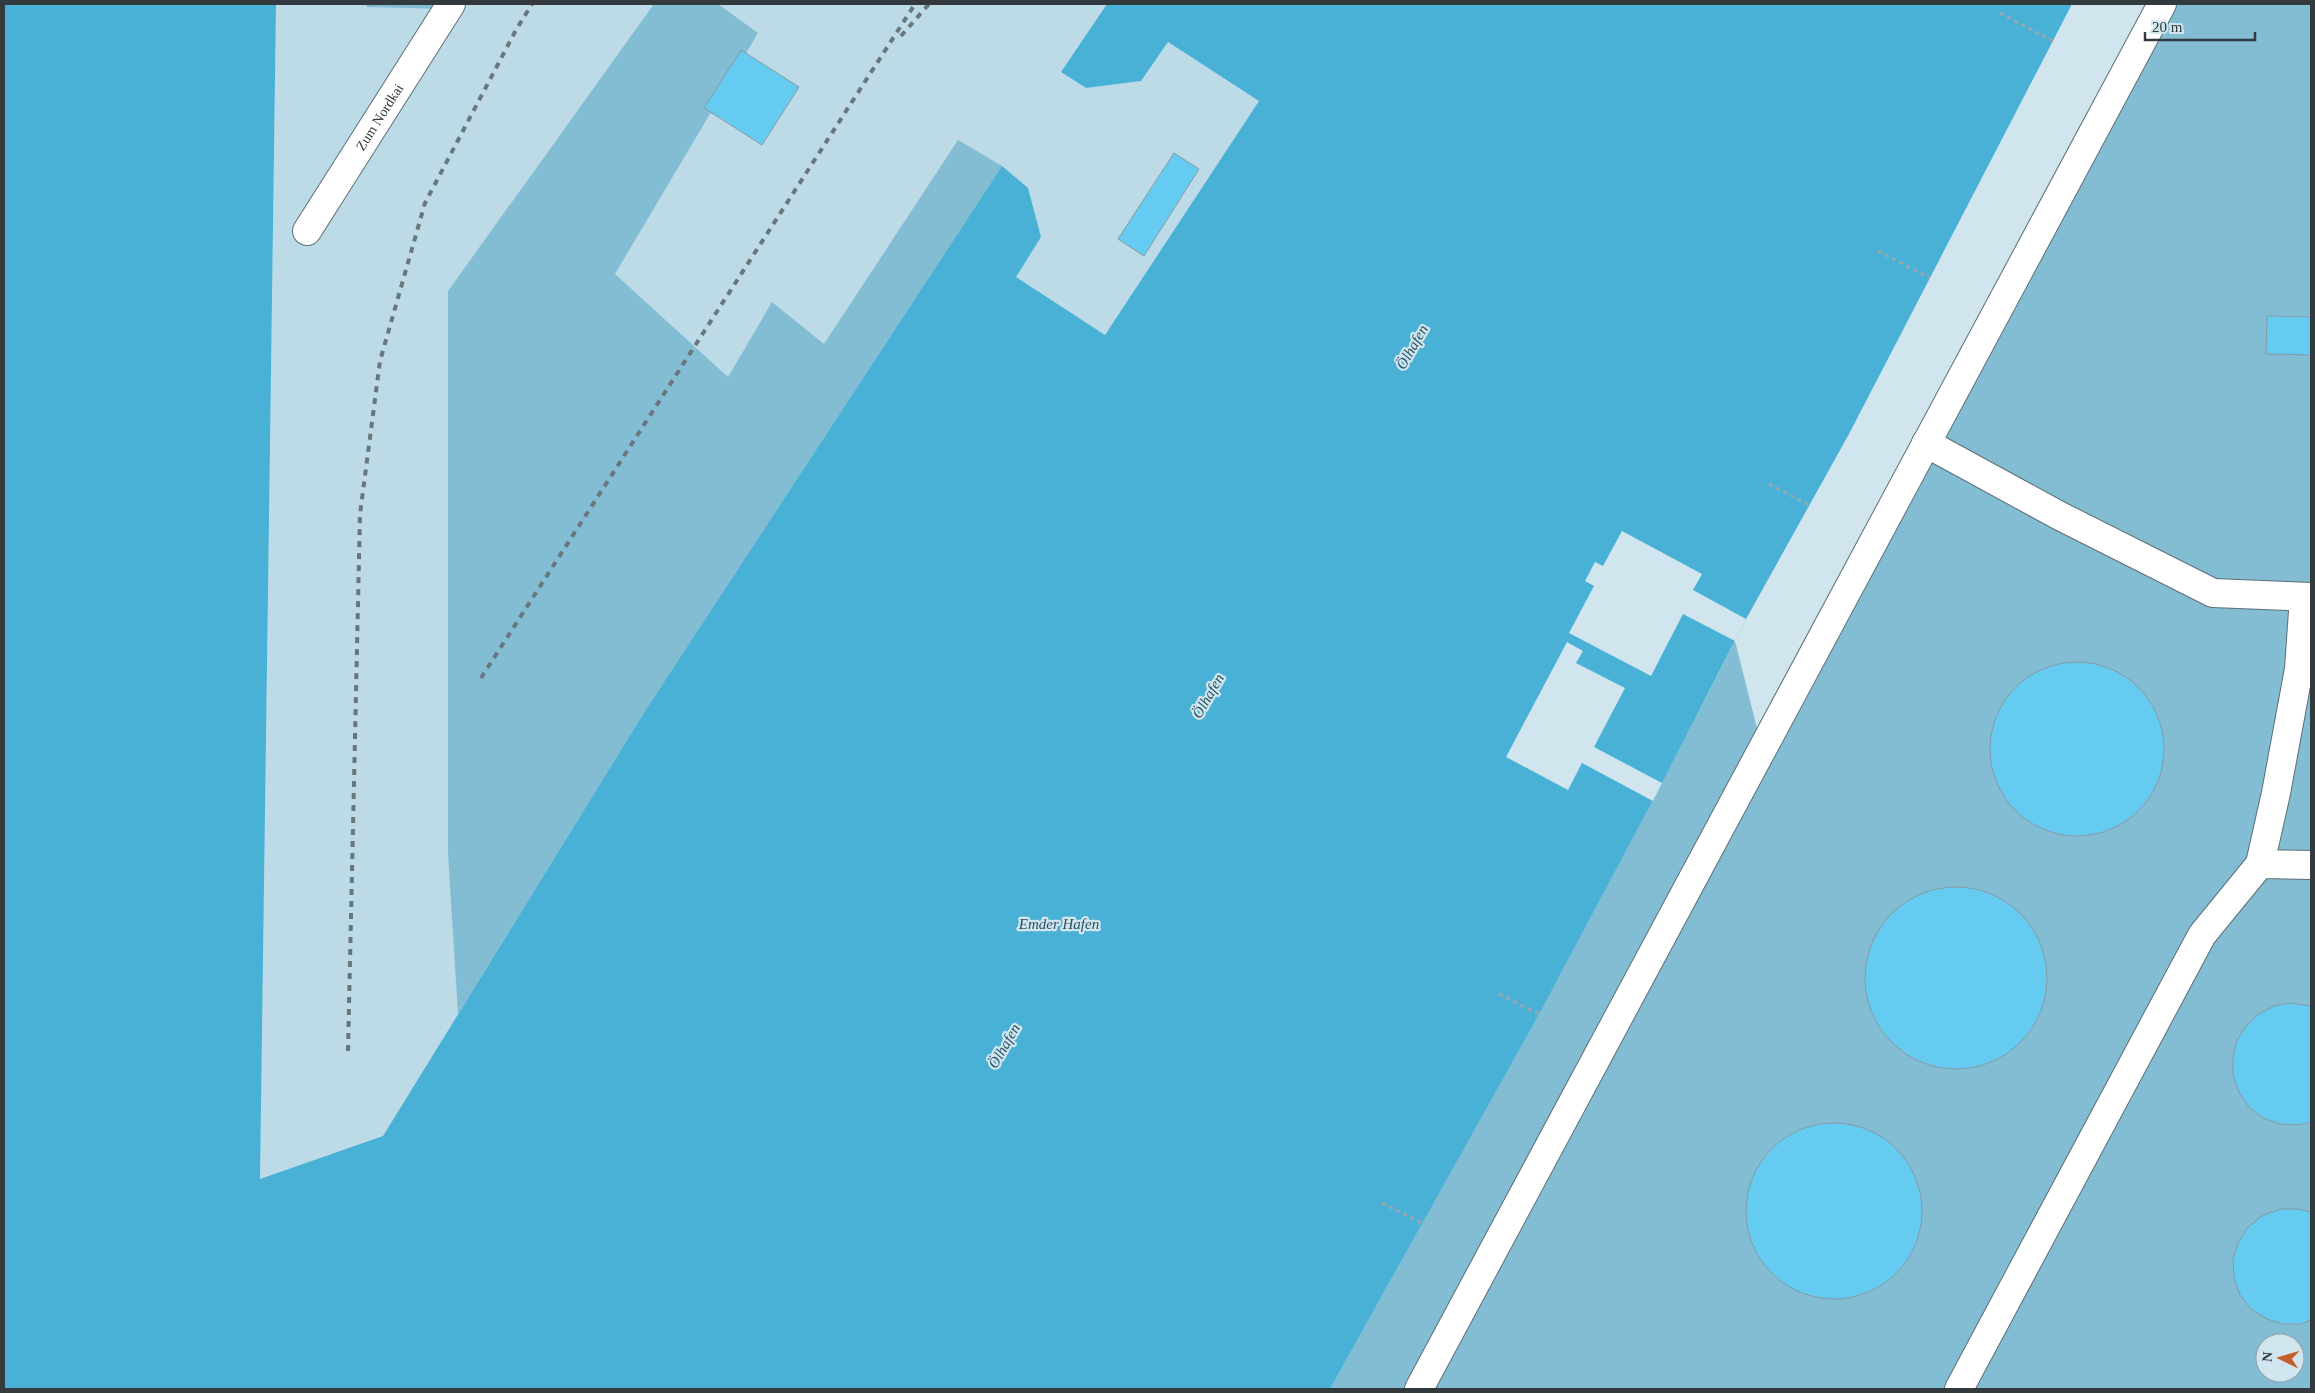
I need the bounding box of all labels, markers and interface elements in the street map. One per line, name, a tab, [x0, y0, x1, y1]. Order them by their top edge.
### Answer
scale bar	[2145, 10, 2255, 42]
text: 20 m	[2152, 19, 2183, 35]
street label: Zum Nordkai	[353, 81, 406, 153]
water label: Ölhafen	[1393, 322, 1431, 372]
water label: Ölhafen	[1189, 671, 1227, 721]
water label: Emder Hafen	[1018, 916, 1099, 932]
water label: Ölhafen	[985, 1021, 1023, 1071]
north arrow	[2255, 1333, 2305, 1383]
text: N	[2260, 1351, 2275, 1363]

